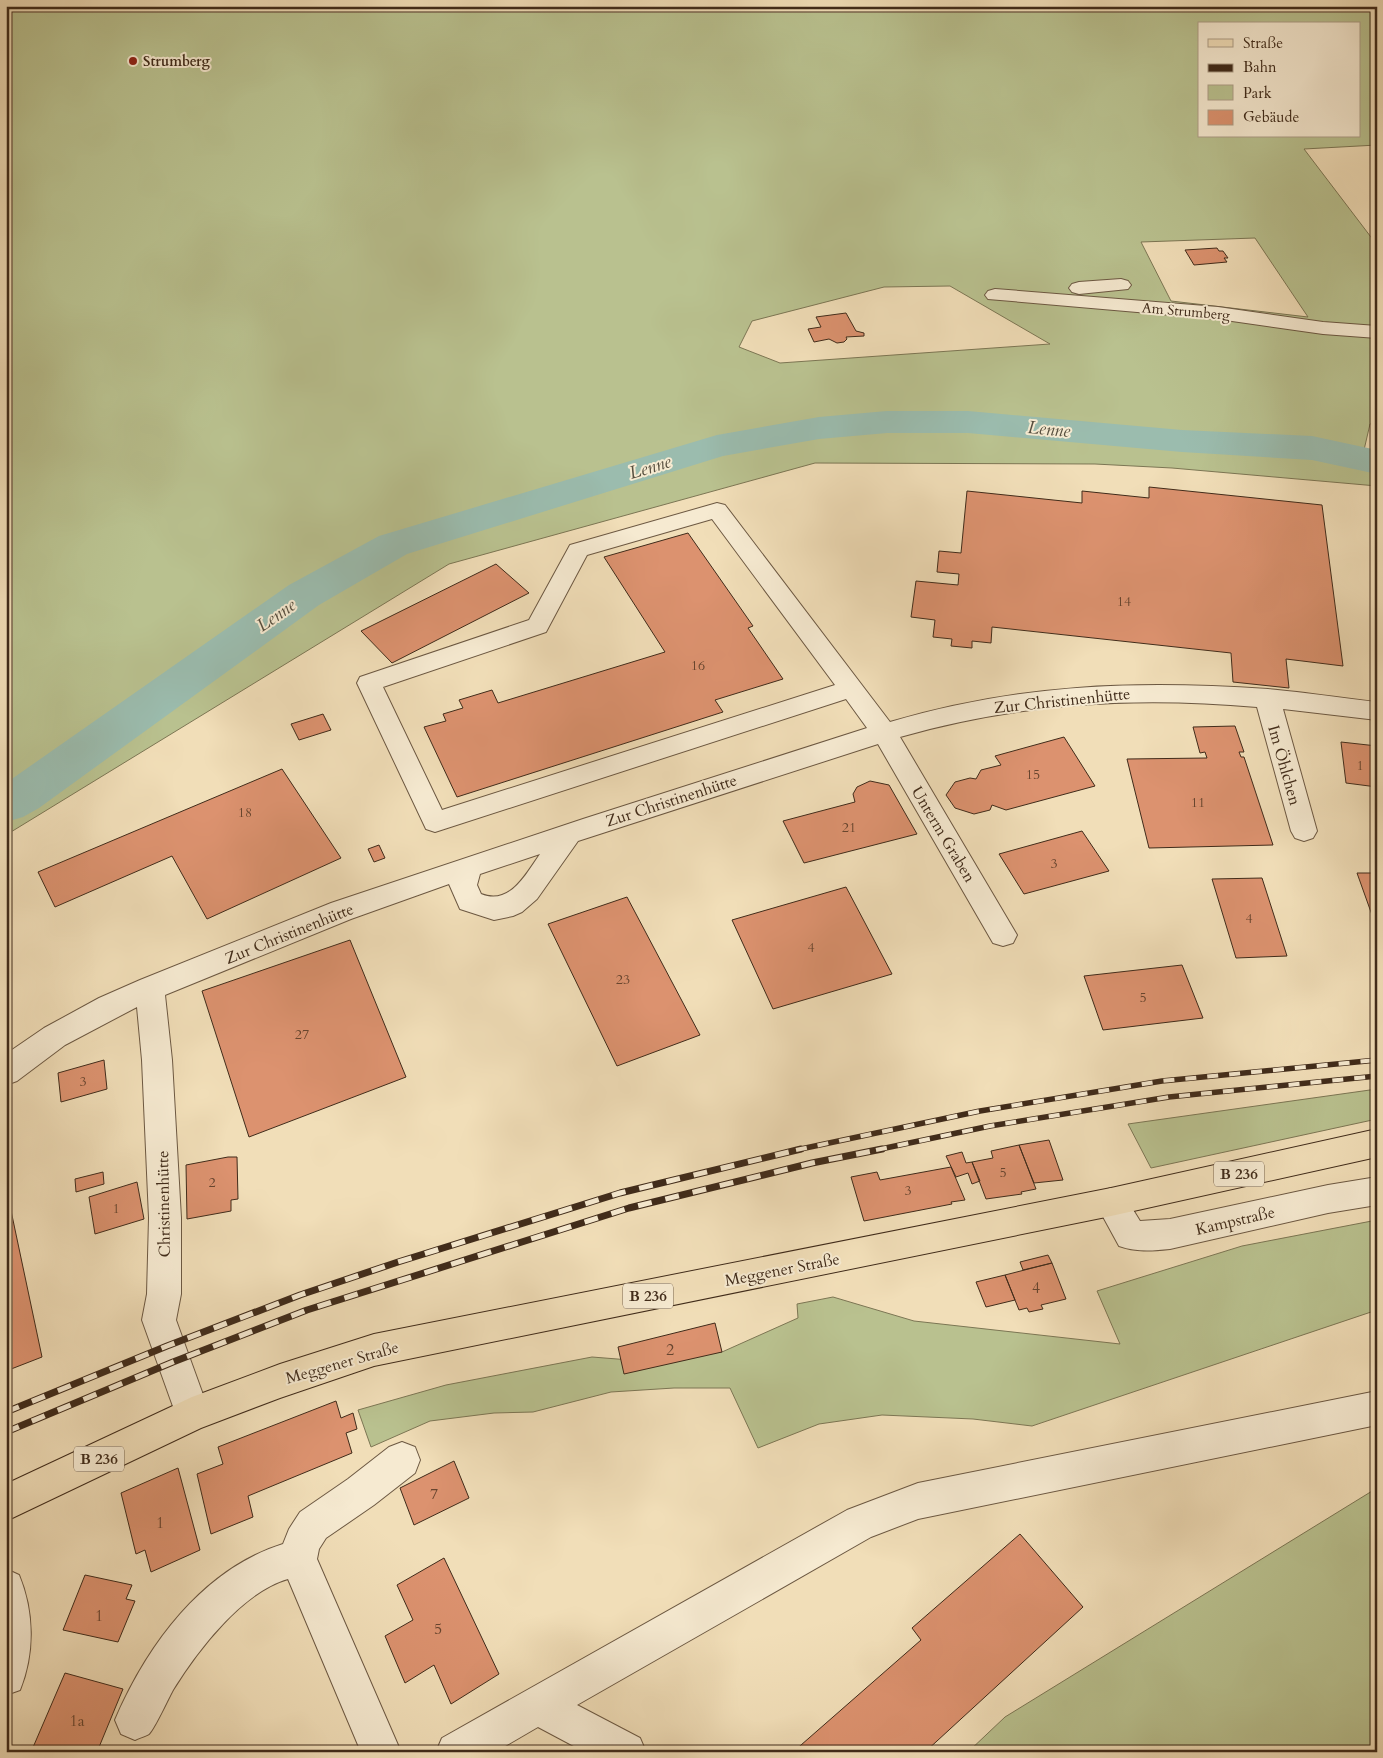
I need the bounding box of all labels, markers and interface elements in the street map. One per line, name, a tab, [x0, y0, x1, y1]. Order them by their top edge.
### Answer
legend	[1198, 22, 1360, 138]
text: Straße	[1243, 33, 1283, 53]
place label: Strumberg	[143, 52, 211, 71]
marker: Strumberg	[127, 55, 139, 67]
text: Bahn	[1243, 57, 1277, 77]
text: Park	[1243, 83, 1272, 103]
text: Gebäude	[1243, 107, 1300, 127]
street label: Am Strumberg	[1141, 298, 1231, 325]
water label: Lenne	[1027, 415, 1072, 444]
water label: Lenne	[626, 449, 675, 486]
water label: Lenne	[252, 592, 302, 638]
house number: 14	[1117, 592, 1131, 611]
house number: 16	[691, 656, 705, 675]
street label: Zur Christinenhütte	[993, 683, 1131, 719]
street label: Im Öhlchen	[1262, 723, 1306, 808]
house number: 1	[1356, 756, 1364, 775]
house number: 15	[1026, 765, 1040, 784]
street label: Zur Christinenhütte	[603, 769, 740, 833]
street label: Unterm Graben	[906, 782, 981, 887]
house number: 11	[1191, 793, 1205, 812]
house number: 18	[238, 803, 252, 822]
house number: 21	[842, 818, 856, 837]
house number: 3	[1050, 854, 1058, 873]
street label: Zur Christinenhütte	[222, 898, 357, 970]
house number: 4	[1245, 909, 1253, 928]
house number: 4	[807, 938, 815, 957]
house number: 23	[616, 970, 630, 989]
house number: 5	[1139, 988, 1147, 1007]
house number: 27	[295, 1025, 309, 1044]
house number: 3	[79, 1072, 87, 1091]
street label: Christinenhütte	[152, 1150, 176, 1257]
road number: B 236	[1214, 1162, 1264, 1186]
house number: 5	[999, 1163, 1007, 1182]
house number: 2	[208, 1173, 216, 1192]
house number: 3	[904, 1181, 912, 1200]
house number: 1	[112, 1199, 120, 1218]
street label: Kampstraße	[1193, 1201, 1277, 1241]
street label: Meggener Straße	[723, 1248, 842, 1292]
house number: 4	[1032, 1277, 1040, 1299]
road number: B 236	[623, 1284, 673, 1308]
street label: Meggener Straße	[283, 1336, 401, 1390]
house number: 2	[666, 1339, 674, 1361]
road number: B 236	[74, 1446, 124, 1472]
house number: 7	[430, 1483, 438, 1505]
house number: 1	[156, 1512, 164, 1534]
house number: 1	[95, 1605, 103, 1627]
house number: 5	[434, 1618, 442, 1640]
house number: 1a	[69, 1710, 85, 1732]

